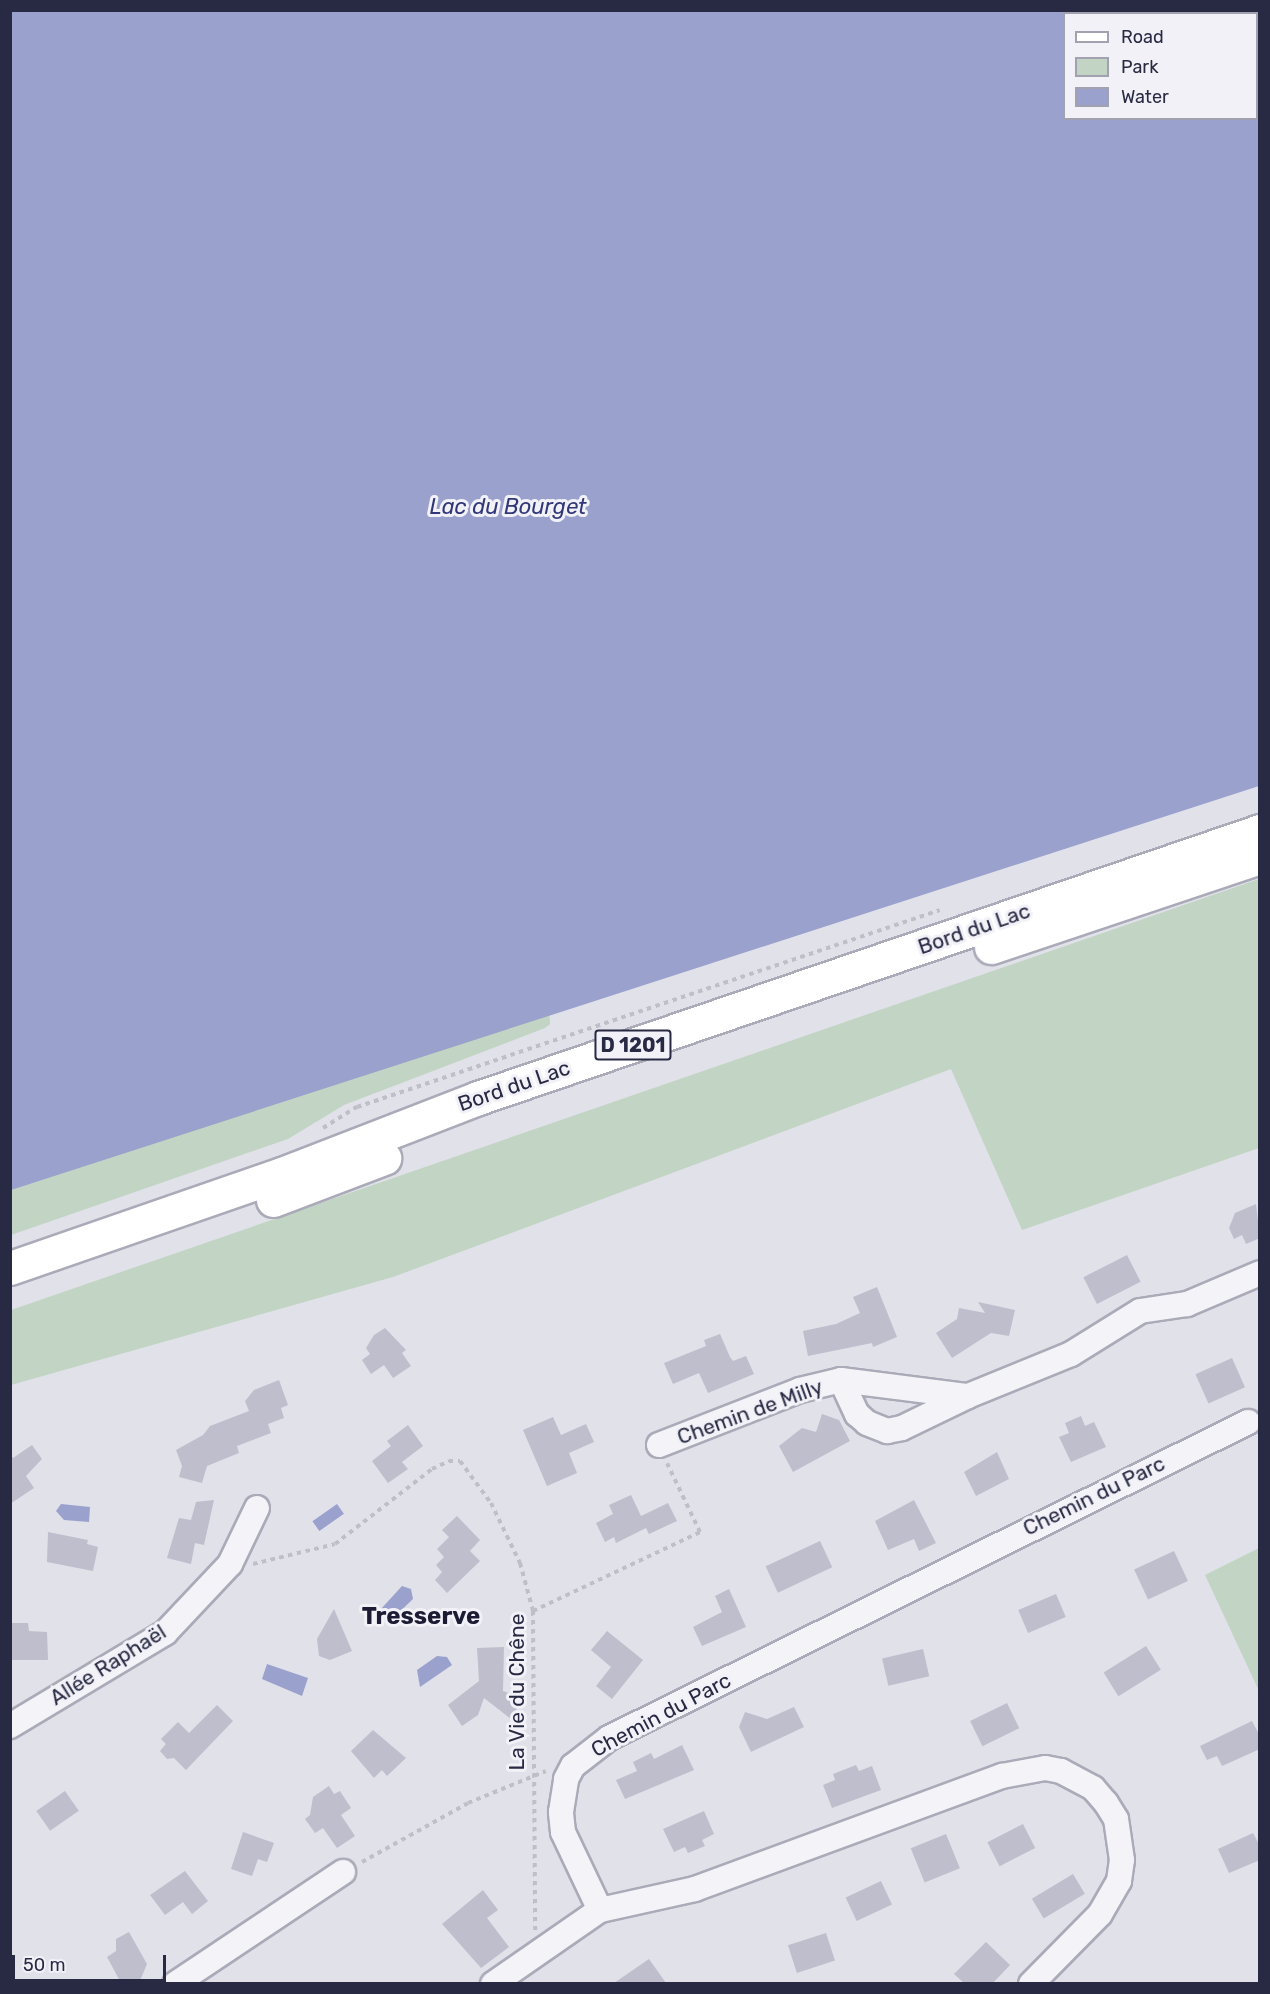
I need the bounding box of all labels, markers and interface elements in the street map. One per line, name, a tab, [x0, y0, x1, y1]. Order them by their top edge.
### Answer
legend	[1063, 12, 1258, 120]
text: Road	[1121, 26, 1164, 48]
text: Park	[1121, 56, 1158, 78]
text: Water	[1121, 86, 1169, 108]
water label: Lac du Bourget	[429, 494, 587, 520]
street label: Bord du Lac	[915, 898, 1033, 960]
road number: D 1201	[594, 1028, 672, 1062]
street label: Bord du Lac	[455, 1055, 573, 1117]
street label: Chemin de Milly	[674, 1374, 826, 1450]
street label: Chemin du Parc	[1019, 1451, 1169, 1541]
district label: Tresserve	[362, 1603, 480, 1631]
street label: La Vie du Chêne	[504, 1613, 530, 1771]
street label: Allée Raphaël	[45, 1619, 171, 1711]
street label: Chemin du Parc	[587, 1668, 735, 1762]
scale bar	[15, 1943, 170, 1981]
text: 50 m	[23, 1954, 66, 1976]

